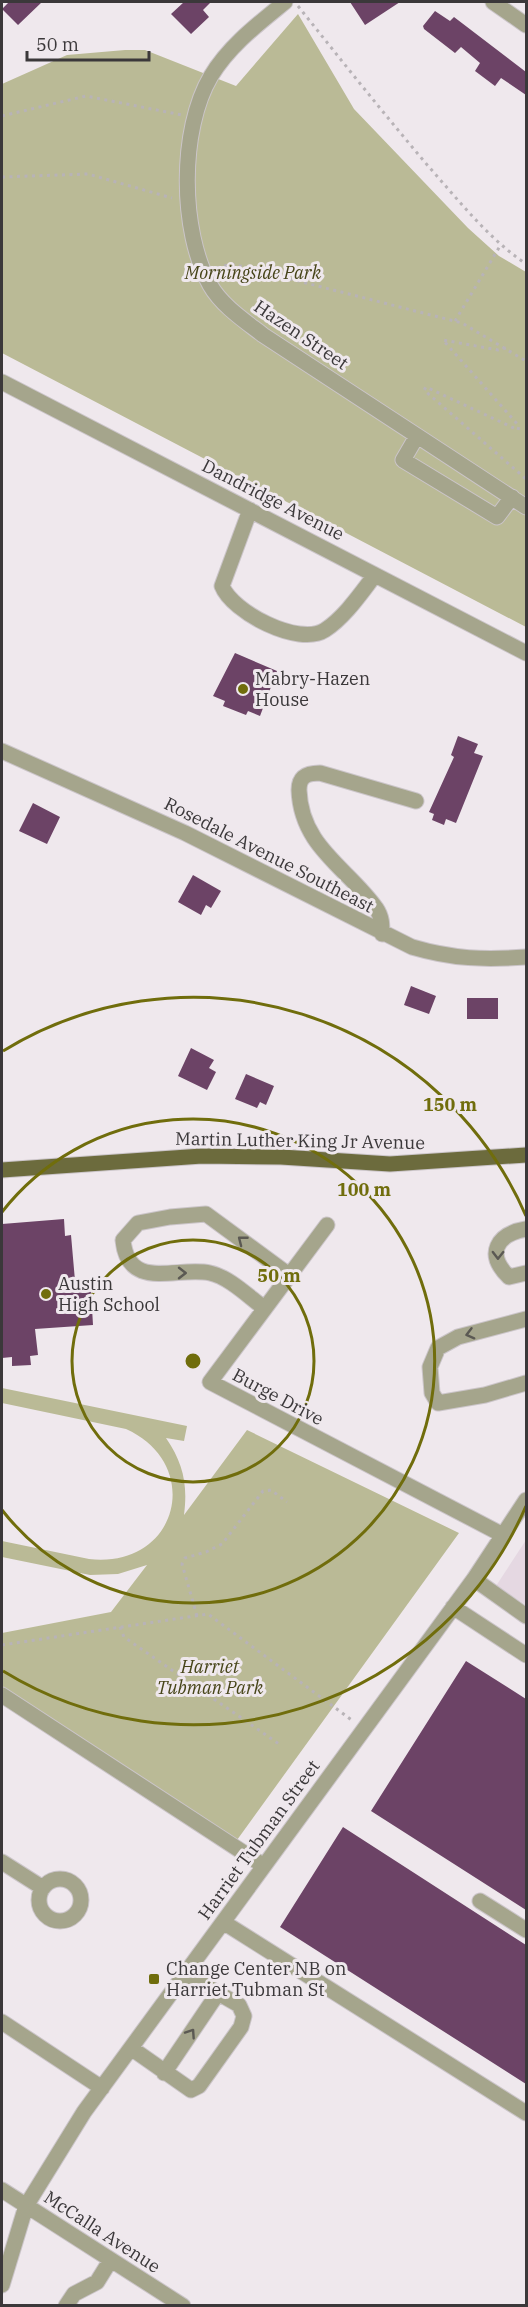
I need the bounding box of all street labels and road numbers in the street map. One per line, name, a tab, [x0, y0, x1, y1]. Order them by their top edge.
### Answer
street label: Hazen Street	[250, 295, 353, 375]
street label: Dandridge Avenue	[198, 454, 348, 545]
street label: Rosedale Avenue Southeast	[161, 792, 378, 918]
street label: Martin Luther King Jr Avenue	[175, 1127, 425, 1154]
street label: Burge Drive	[229, 1363, 328, 1430]
street label: Harriet Tubman Street	[193, 1755, 324, 1924]
street label: McCalla Avenue	[40, 2185, 165, 2278]

